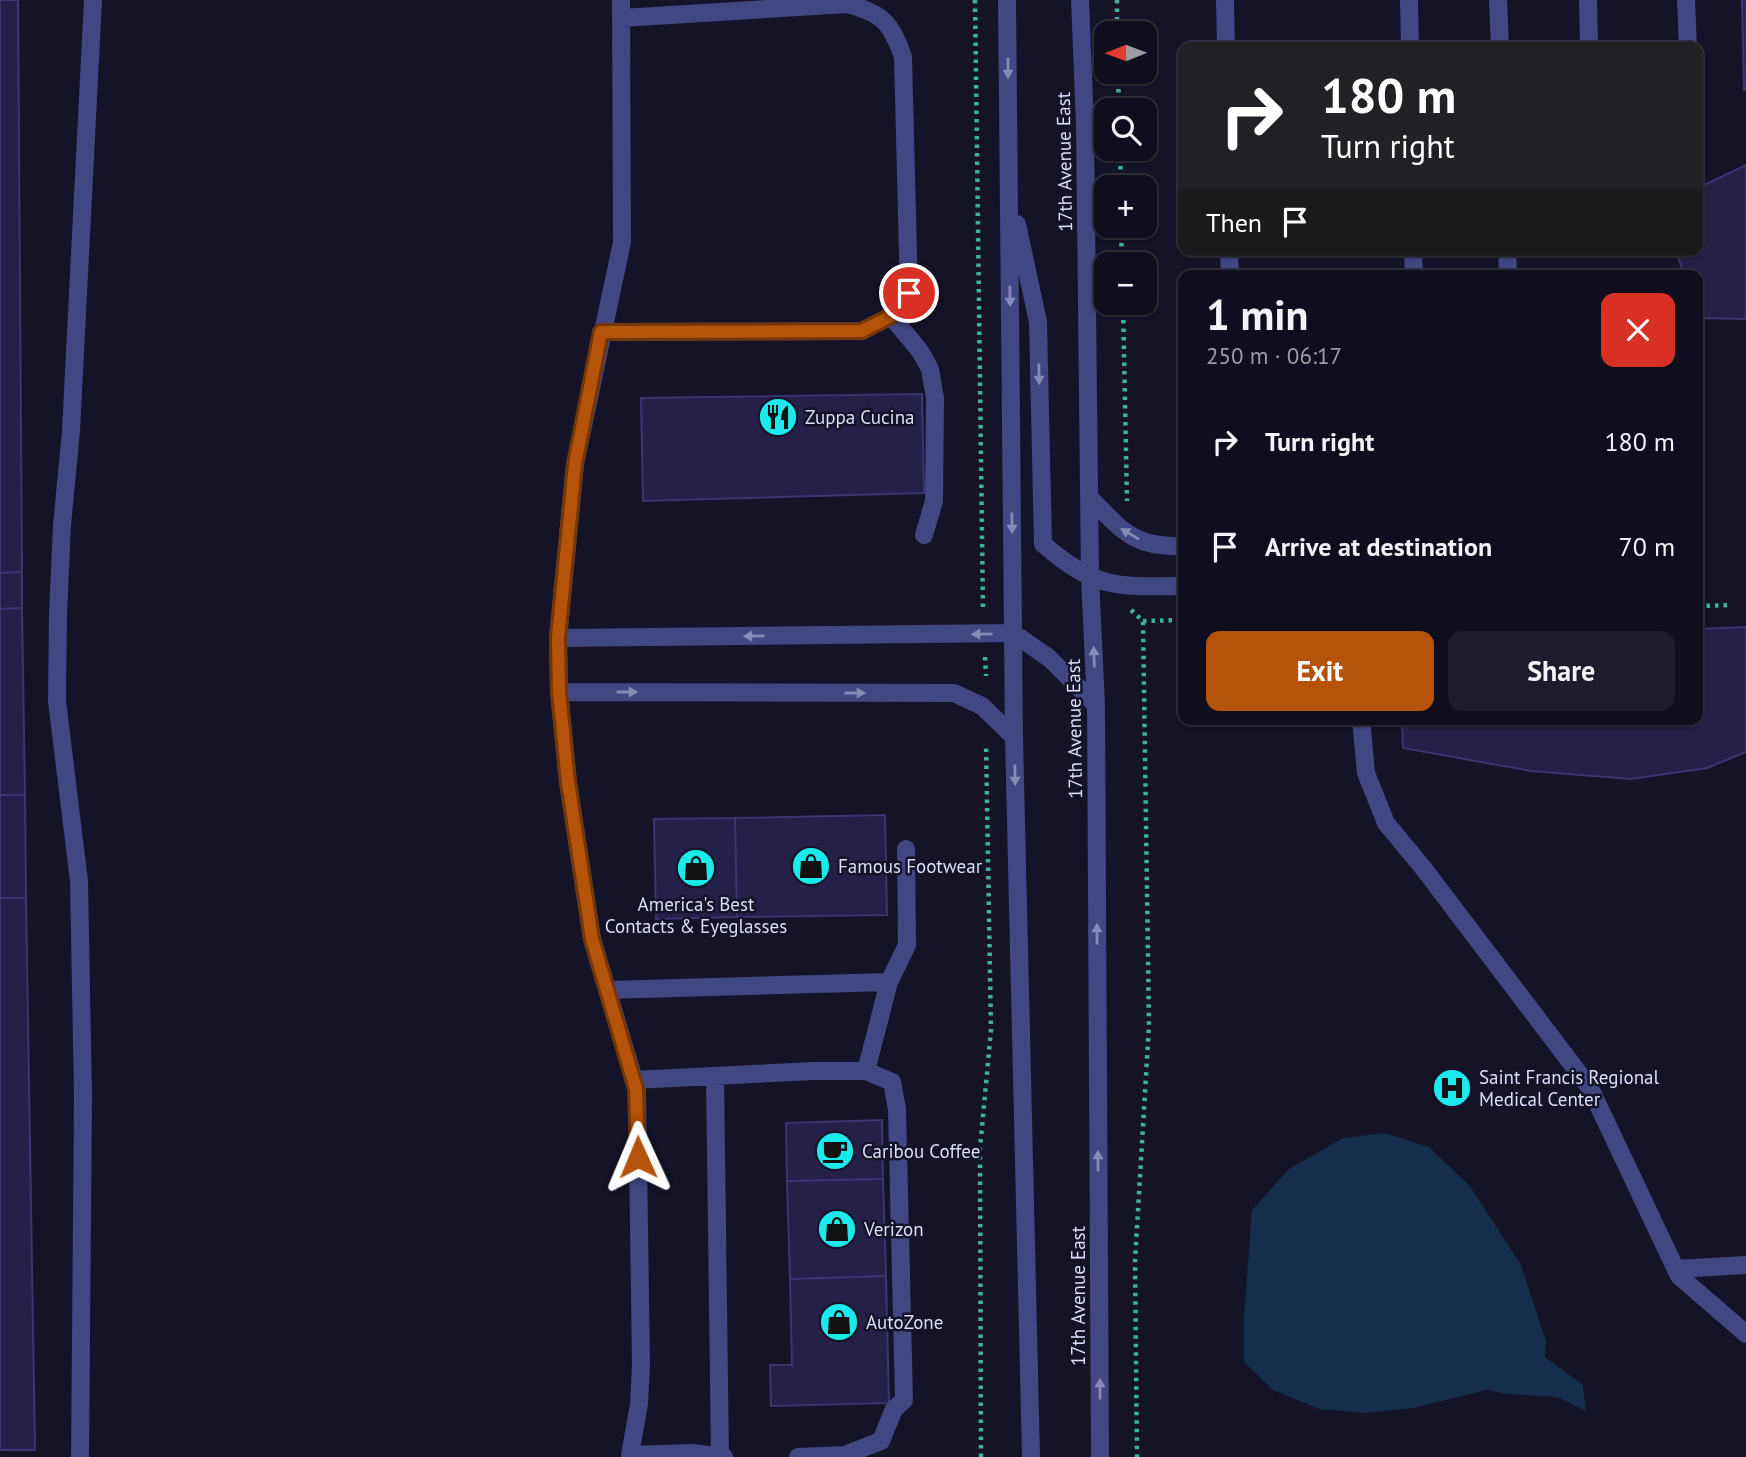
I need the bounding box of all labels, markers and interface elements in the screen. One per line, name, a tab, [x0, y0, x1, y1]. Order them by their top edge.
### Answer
north arrow	[1094, 21, 1157, 84]
map controls	[1094, 21, 1157, 315]
one-way arrow	[1002, 57, 1014, 79]
text: 180 m	[1321, 63, 1456, 127]
icon: right	[1206, 70, 1297, 161]
street label: 17th Avenue East	[1051, 91, 1077, 232]
button: search	[1094, 98, 1157, 161]
text: Turn right	[1321, 125, 1455, 167]
button: +	[1094, 175, 1157, 238]
icon: arrive	[1276, 203, 1314, 241]
text: Then	[1206, 206, 1262, 239]
button: −	[1094, 252, 1157, 315]
pin	[879, 263, 939, 323]
icon: arrive	[890, 274, 928, 312]
one-way arrow	[1004, 285, 1015, 307]
text: 1 min	[1206, 287, 1308, 342]
button: close	[1601, 293, 1675, 367]
text: 250 m · 06:17	[1206, 341, 1342, 370]
one-way arrow	[1033, 363, 1045, 385]
restaurant icon: Zuppa Cucina	[757, 396, 799, 438]
place label: Zuppa Cucina	[805, 405, 914, 429]
icon: right	[1206, 423, 1244, 461]
text: Turn right	[1265, 425, 1374, 458]
text: 180 m	[1604, 425, 1675, 458]
one-way arrow	[1006, 512, 1017, 534]
one-way arrow	[1121, 528, 1140, 540]
icon: arrive	[1206, 528, 1244, 566]
text: Arrive at destination	[1265, 530, 1492, 563]
text: 70 m	[1619, 530, 1675, 563]
one-way arrow	[970, 628, 992, 639]
one-way arrow	[743, 630, 765, 642]
button: Exit	[1206, 631, 1434, 711]
button: Share	[1448, 631, 1675, 711]
one-way arrow	[1088, 646, 1099, 668]
street label: 17th Avenue East	[1061, 658, 1087, 799]
one-way arrow	[617, 686, 639, 698]
one-way arrow	[844, 687, 866, 699]
one-way arrow	[1009, 764, 1021, 786]
shop icon: Famous Footwear	[790, 845, 832, 887]
shop icon: America's Best Contacts & Eyeglasses	[675, 847, 717, 889]
place label: Famous Footwear	[838, 854, 983, 878]
place label: America's Best Contacts & Eyeglasses	[605, 892, 787, 938]
one-way arrow	[1091, 923, 1103, 945]
place label: Saint Francis Regional Medical Center	[1479, 1065, 1659, 1111]
hospital icon: Saint Francis Regional Medical Center	[1431, 1067, 1473, 1109]
position arrow	[601, 1120, 675, 1194]
cafe icon: Caribou Coffee	[814, 1130, 856, 1172]
place label: Caribou Coffee	[862, 1139, 980, 1163]
one-way arrow	[1092, 1150, 1104, 1172]
shop icon: Verizon	[816, 1208, 858, 1250]
place label: Verizon	[863, 1217, 924, 1241]
street label: 17th Avenue East	[1066, 1225, 1090, 1366]
shop icon: AutoZone	[818, 1301, 860, 1343]
place label: AutoZone	[866, 1310, 943, 1334]
one-way arrow	[1094, 1378, 1106, 1400]

